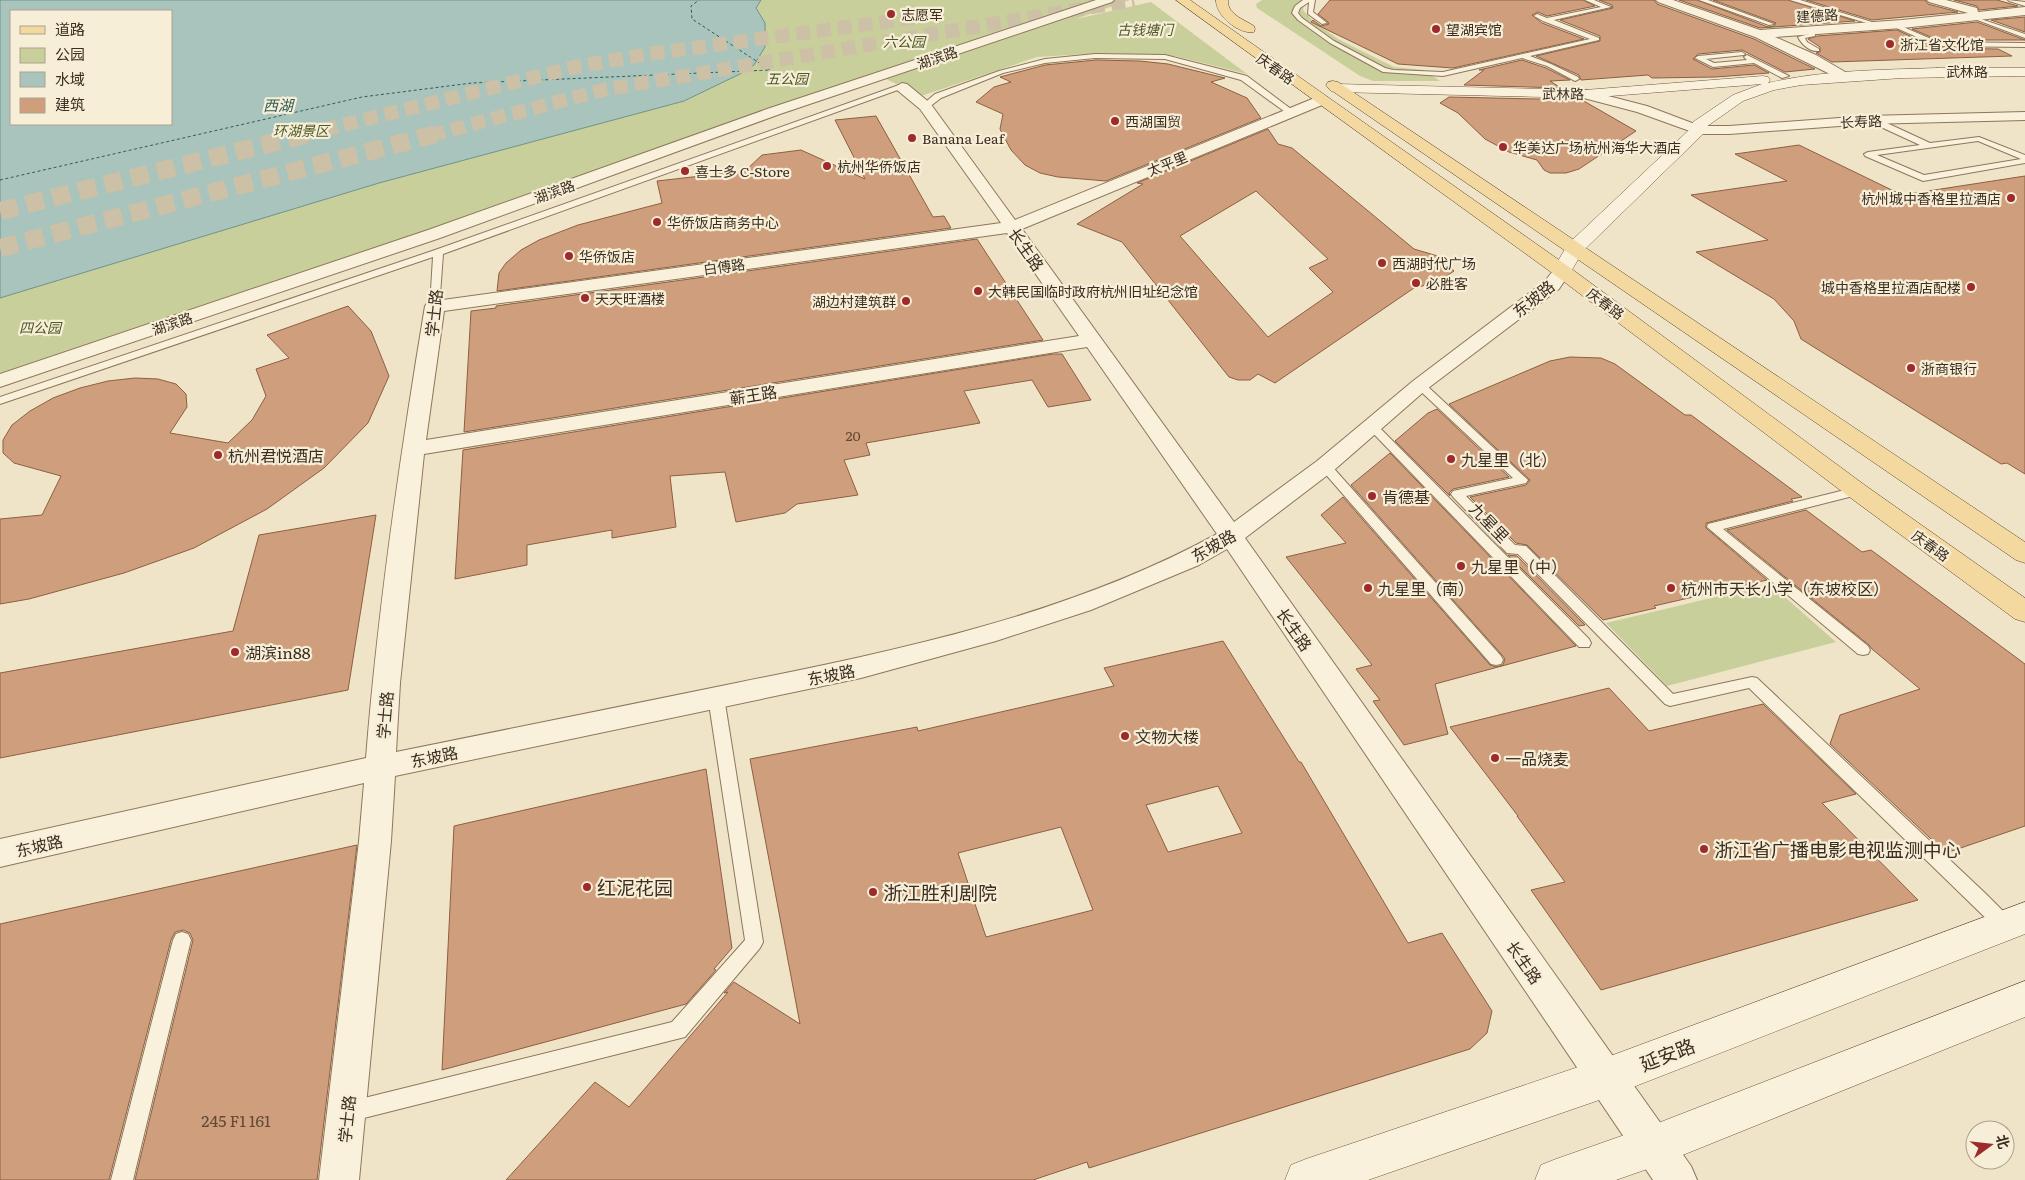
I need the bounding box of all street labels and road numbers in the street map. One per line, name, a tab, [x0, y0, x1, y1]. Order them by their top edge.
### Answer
street label: 建德路	[1795, 4, 1839, 26]
street label: 湖滨路	[914, 41, 960, 73]
street label: 庆春路	[1253, 48, 1299, 88]
street label: 武林路	[1946, 61, 1988, 81]
street label: 武林路	[1542, 83, 1584, 103]
street label: 长寿路	[1840, 110, 1882, 132]
street label: 太平里	[1144, 146, 1190, 180]
street label: 湖滨路	[531, 174, 577, 208]
street label: 长生路	[1003, 222, 1051, 276]
street label: 白傅路	[702, 253, 746, 279]
street label: 东坡路	[1507, 274, 1559, 322]
street label: 庆春路	[1583, 282, 1629, 324]
street label: 学士路	[419, 288, 447, 338]
street label: 湖滨路	[149, 307, 195, 339]
street label: 蕲王路	[727, 378, 779, 410]
street label: 九星里	[1465, 496, 1515, 548]
street label: 东坡路	[1186, 523, 1240, 567]
street label: 庆春路	[1908, 525, 1954, 565]
street label: 长生路	[1271, 602, 1319, 656]
street label: 东坡路	[805, 658, 857, 690]
street label: 学士路	[370, 690, 398, 740]
street label: 东坡路	[408, 739, 460, 773]
street label: 东坡路	[13, 828, 65, 862]
street label: 长生路	[1501, 935, 1549, 989]
street label: 延安路	[1635, 1031, 1699, 1077]
street label: 学士路	[332, 1094, 360, 1144]

